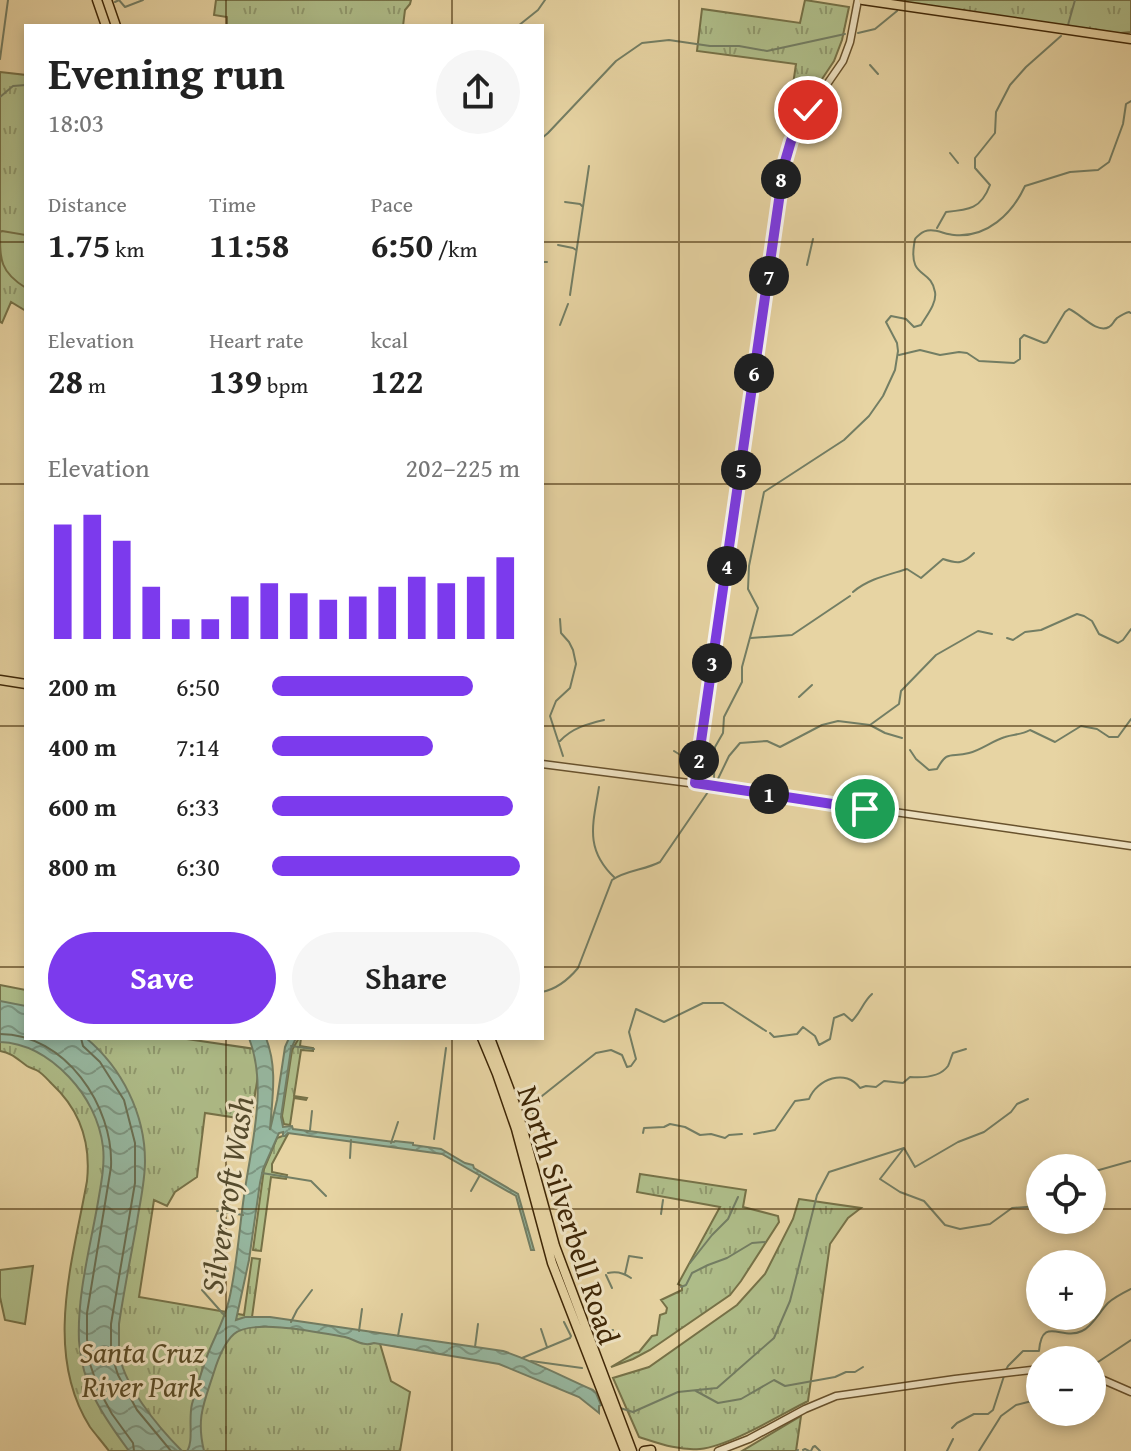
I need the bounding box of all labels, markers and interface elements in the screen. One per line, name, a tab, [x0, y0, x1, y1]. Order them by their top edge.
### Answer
text: Evening run	[48, 41, 285, 105]
button: share	[436, 50, 520, 134]
pin	[774, 76, 842, 144]
icon: check	[786, 88, 830, 132]
text: 18:03	[48, 103, 104, 142]
pin: 8	[761, 159, 801, 199]
text: 8	[775, 163, 787, 195]
text: Distance	[48, 188, 127, 220]
text: Time	[209, 188, 256, 220]
text: Pace	[371, 188, 413, 220]
text: 1.75	[48, 220, 110, 269]
text: 11:58	[209, 220, 289, 269]
text: 6:50	[371, 220, 433, 269]
text: km	[110, 233, 144, 265]
text: /km	[433, 233, 478, 265]
pin: 7	[749, 256, 789, 296]
text: 7	[763, 260, 775, 292]
text: Elevation	[48, 324, 134, 356]
text: Heart rate	[209, 324, 304, 356]
text: kcal	[371, 324, 408, 356]
pin: 6	[734, 353, 774, 393]
text: 28	[48, 356, 83, 405]
text: 139	[209, 356, 262, 405]
text: 122	[371, 356, 424, 405]
text: 6	[748, 357, 760, 389]
text: m	[83, 369, 106, 401]
text: bpm	[262, 369, 308, 401]
text: Elevation	[48, 448, 150, 487]
text: 202–225 m	[406, 448, 520, 487]
pin: 5	[721, 450, 761, 490]
text: 5	[735, 454, 747, 486]
pin: 4	[707, 546, 747, 586]
text: 4	[721, 550, 733, 582]
pin: 3	[692, 643, 732, 683]
text: 3	[706, 647, 718, 679]
text: 200 m	[48, 667, 116, 706]
text: 6:50	[176, 667, 220, 706]
text: 400 m	[48, 727, 116, 766]
text: 7:14	[176, 727, 220, 766]
pin: 2	[679, 740, 719, 780]
text: 2	[693, 744, 705, 776]
pin: 1	[749, 774, 789, 814]
pin	[831, 775, 899, 843]
text: 1	[763, 778, 775, 810]
text: 600 m	[48, 787, 116, 826]
text: 6:33	[176, 787, 220, 826]
icon: arrive	[843, 787, 887, 831]
text: 800 m	[48, 847, 116, 886]
text: 6:30	[176, 847, 220, 886]
button: Save	[48, 932, 276, 1024]
button: Share	[292, 932, 520, 1024]
street label: North Silverbell Road	[506, 1080, 631, 1350]
water label: Silvercroft Wash	[188, 1093, 265, 1297]
map controls	[1026, 1154, 1106, 1426]
button: locate	[1026, 1154, 1106, 1234]
button: +	[1026, 1250, 1106, 1330]
park label: Santa Cruz River Park	[80, 1330, 205, 1408]
button: −	[1026, 1346, 1106, 1426]

